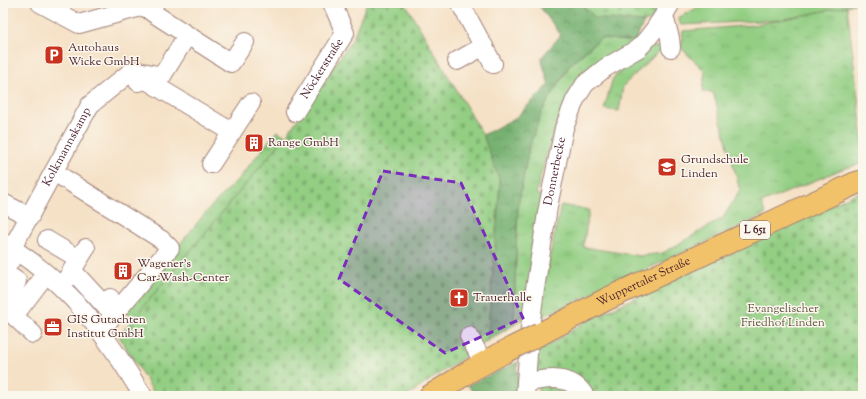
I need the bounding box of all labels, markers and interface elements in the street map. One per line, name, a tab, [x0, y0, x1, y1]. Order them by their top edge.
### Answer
street label: Nöckerstraße	[296, 35, 348, 103]
place label: Autohaus Wicke GmbH	[68, 39, 140, 71]
parking icon: Autohaus Wicke GmbH	[43, 44, 65, 66]
street label: Kolkmannskamp	[38, 104, 96, 190]
building icon: Range GmbH	[243, 132, 265, 154]
place label: Range GmbH	[268, 134, 339, 152]
street label: Donnerbecke	[540, 135, 571, 207]
place label: Grundschule Linden	[681, 151, 749, 183]
school or university icon: Grundschule Linden	[656, 156, 678, 178]
road number: L 651	[740, 221, 770, 239]
street label: Wuppertaler Straße	[594, 252, 694, 312]
place label: Wagener's Car-Wash-Center	[137, 255, 230, 287]
building icon: Wagener's Car-Wash-Center	[112, 260, 134, 282]
church icon: Trauerhalle	[448, 287, 470, 309]
place label: Trauerhalle	[473, 289, 532, 307]
park label: Evangelischer Friedhof Linden	[741, 300, 825, 332]
place label: GIS Gutachten Institut GmbH	[67, 311, 146, 343]
office icon: GIS Gutachten Institut GmbH	[42, 316, 64, 338]

